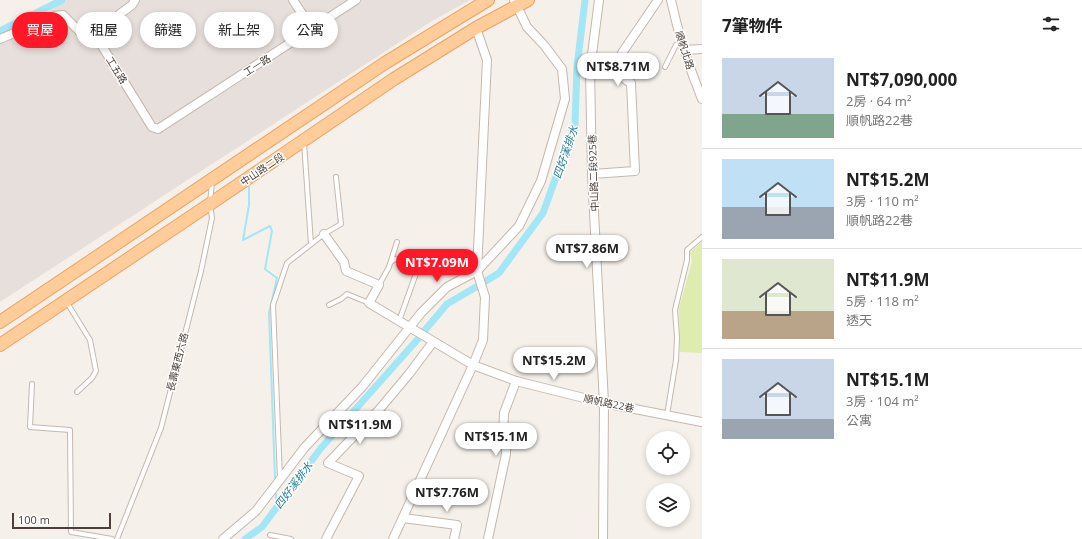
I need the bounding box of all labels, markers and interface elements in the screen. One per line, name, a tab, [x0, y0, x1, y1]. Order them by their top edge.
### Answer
chip: 買屋	[12, 12, 68, 48]
chip: 租屋	[76, 12, 132, 48]
chip: 篩選	[140, 12, 196, 48]
chip: 新上架	[204, 12, 274, 48]
chip: 公寓	[282, 12, 338, 48]
icon: filters	[1040, 13, 1062, 35]
text: 7筆物件	[722, 14, 783, 37]
street label: 順帆北路	[672, 29, 698, 71]
street label: 工一路	[241, 51, 273, 79]
pin: NT$8.71M	[577, 53, 659, 87]
street label: 工五路	[103, 54, 131, 86]
text: NT$8.71M	[586, 57, 650, 75]
text: NT$7,090,000	[846, 68, 957, 91]
icon: home	[754, 74, 802, 122]
text: 2房 · 64 m²	[846, 92, 911, 110]
text: 順帆路22巷	[846, 111, 913, 129]
water label: 四好溪排水	[549, 123, 581, 180]
street label: 中山路二段925巷	[585, 134, 601, 212]
street label: 中山路二段	[237, 149, 287, 189]
text: NT$15.2M	[846, 168, 929, 191]
icon: home	[754, 175, 802, 223]
text: 3房 · 110 m²	[846, 192, 919, 210]
text: 順帆路22巷	[846, 211, 913, 229]
pin: NT$7.86M	[546, 235, 628, 269]
text: NT$7.86M	[555, 239, 619, 257]
pin: NT$7.09M	[396, 249, 478, 283]
text: NT$7.09M	[405, 253, 469, 271]
text: NT$11.9M	[846, 268, 929, 291]
icon: home	[754, 275, 802, 323]
text: 5房 · 118 m²	[846, 292, 919, 310]
text: 透天	[846, 311, 872, 329]
street label: 長壽東西六路	[163, 331, 191, 393]
pin: NT$15.2M	[513, 347, 595, 381]
text: NT$15.2M	[522, 351, 586, 369]
text: NT$15.1M	[846, 368, 929, 391]
icon: home	[754, 375, 802, 423]
street label: 順帆路22巷	[582, 391, 636, 415]
text: 3房 · 104 m²	[846, 392, 919, 410]
pin: NT$11.9M	[319, 411, 401, 445]
text: 公寓	[846, 411, 872, 429]
text: NT$11.9M	[328, 415, 392, 433]
pin: NT$15.1M	[455, 423, 537, 457]
text: NT$15.1M	[464, 427, 528, 445]
map controls	[646, 431, 690, 527]
button: locate	[646, 431, 690, 475]
water label: 四好溪排水	[270, 458, 316, 511]
pin: NT$7.76M	[406, 479, 488, 513]
text: NT$7.76M	[415, 483, 479, 501]
button: layers	[646, 483, 690, 527]
scale bar	[12, 511, 111, 530]
text: 100 m	[18, 512, 50, 527]

